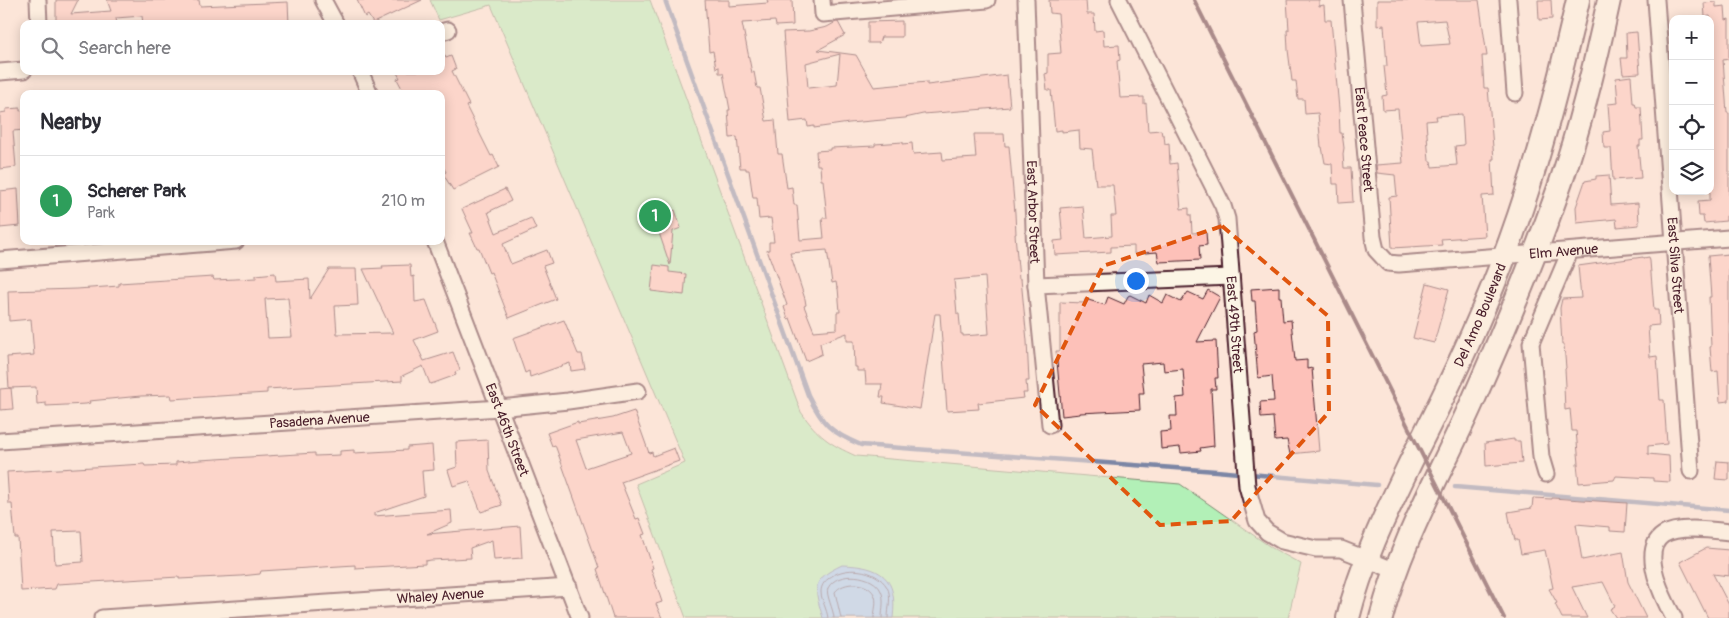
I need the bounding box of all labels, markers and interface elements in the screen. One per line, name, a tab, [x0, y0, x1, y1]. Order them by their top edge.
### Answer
map controls	[1669, 15, 1714, 195]
button: +	[1669, 15, 1714, 60]
search box	[20, 20, 445, 75]
icon: search	[38, 34, 66, 62]
text: Search here	[78, 36, 171, 60]
button: −	[1669, 60, 1714, 105]
street label: East Peace Street	[1351, 86, 1377, 193]
button: locate	[1669, 105, 1714, 150]
text: Nearby	[40, 109, 101, 136]
button: layers	[1669, 150, 1714, 195]
street label: East Arbor Street	[1023, 160, 1044, 264]
text: Scherer Park	[87, 179, 186, 203]
text: 1	[53, 191, 59, 211]
text: 210 m	[381, 191, 425, 211]
pin: 1	[639, 197, 671, 235]
text: Park	[87, 203, 115, 223]
street label: East Silva Street	[1664, 216, 1688, 314]
street label: Elm Avenue	[1528, 240, 1599, 262]
street label: Del Amo Boulevard	[1450, 261, 1510, 369]
your location	[1123, 268, 1149, 294]
street label: East 49th Street	[1223, 275, 1247, 374]
street label: East 46th Street	[482, 381, 533, 479]
street label: Pasadena Avenue	[269, 408, 370, 432]
street label: Whaley Avenue	[396, 584, 485, 607]

